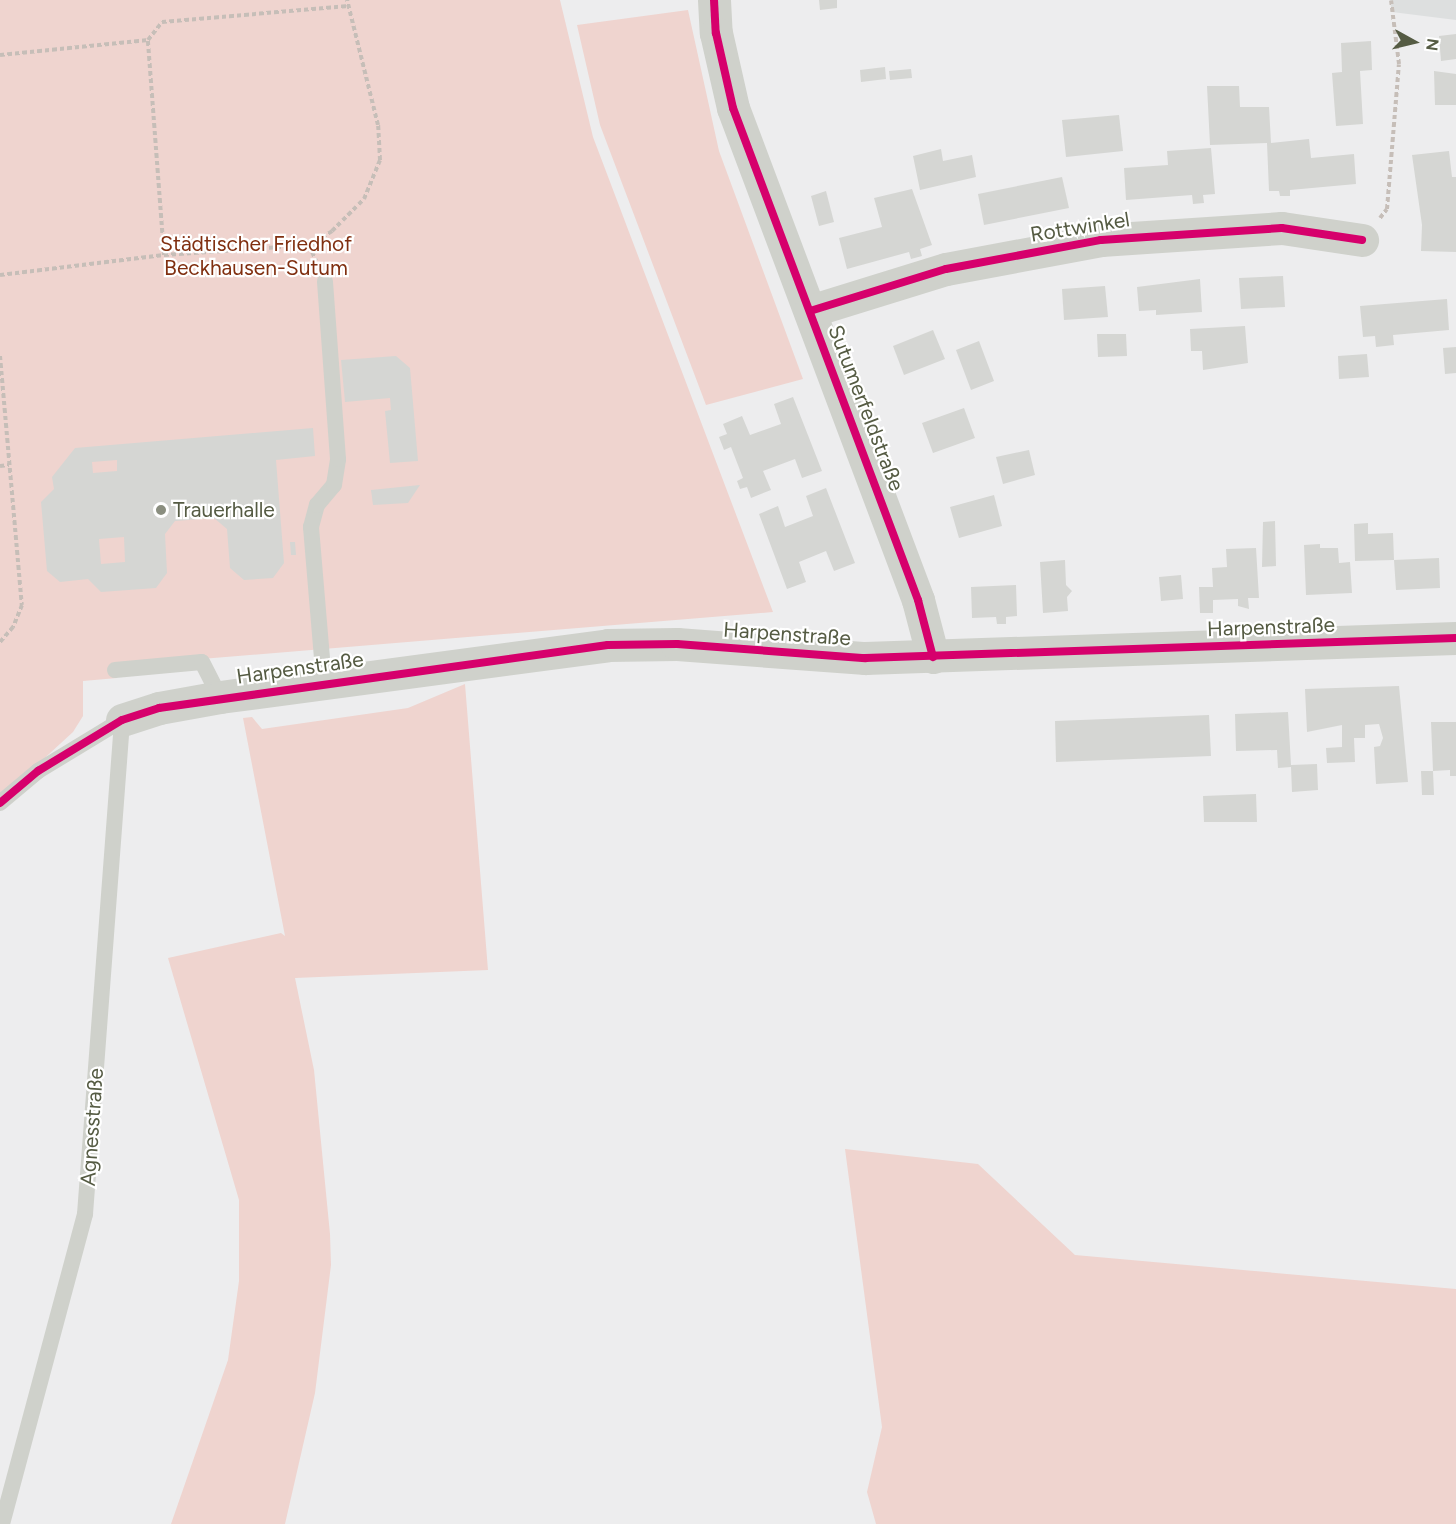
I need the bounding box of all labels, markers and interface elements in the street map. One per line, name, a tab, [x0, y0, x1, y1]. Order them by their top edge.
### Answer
north arrow	[1384, 12, 1444, 72]
text: N	[1422, 37, 1443, 52]
street label: Rottwinkel	[1028, 207, 1132, 247]
park label: Städtischer Friedhof Beckhausen-Sutum	[160, 231, 352, 281]
street label: Sutumerfeldstraße	[823, 322, 909, 494]
place label: Trauerhalle	[173, 497, 275, 523]
marker: Trauerhalle	[154, 503, 168, 517]
street label: Harpenstraße	[1207, 612, 1335, 642]
street label: Harpenstraße	[722, 617, 852, 651]
street label: Harpenstraße	[235, 647, 365, 689]
street label: Agnesstraße	[75, 1067, 109, 1187]

